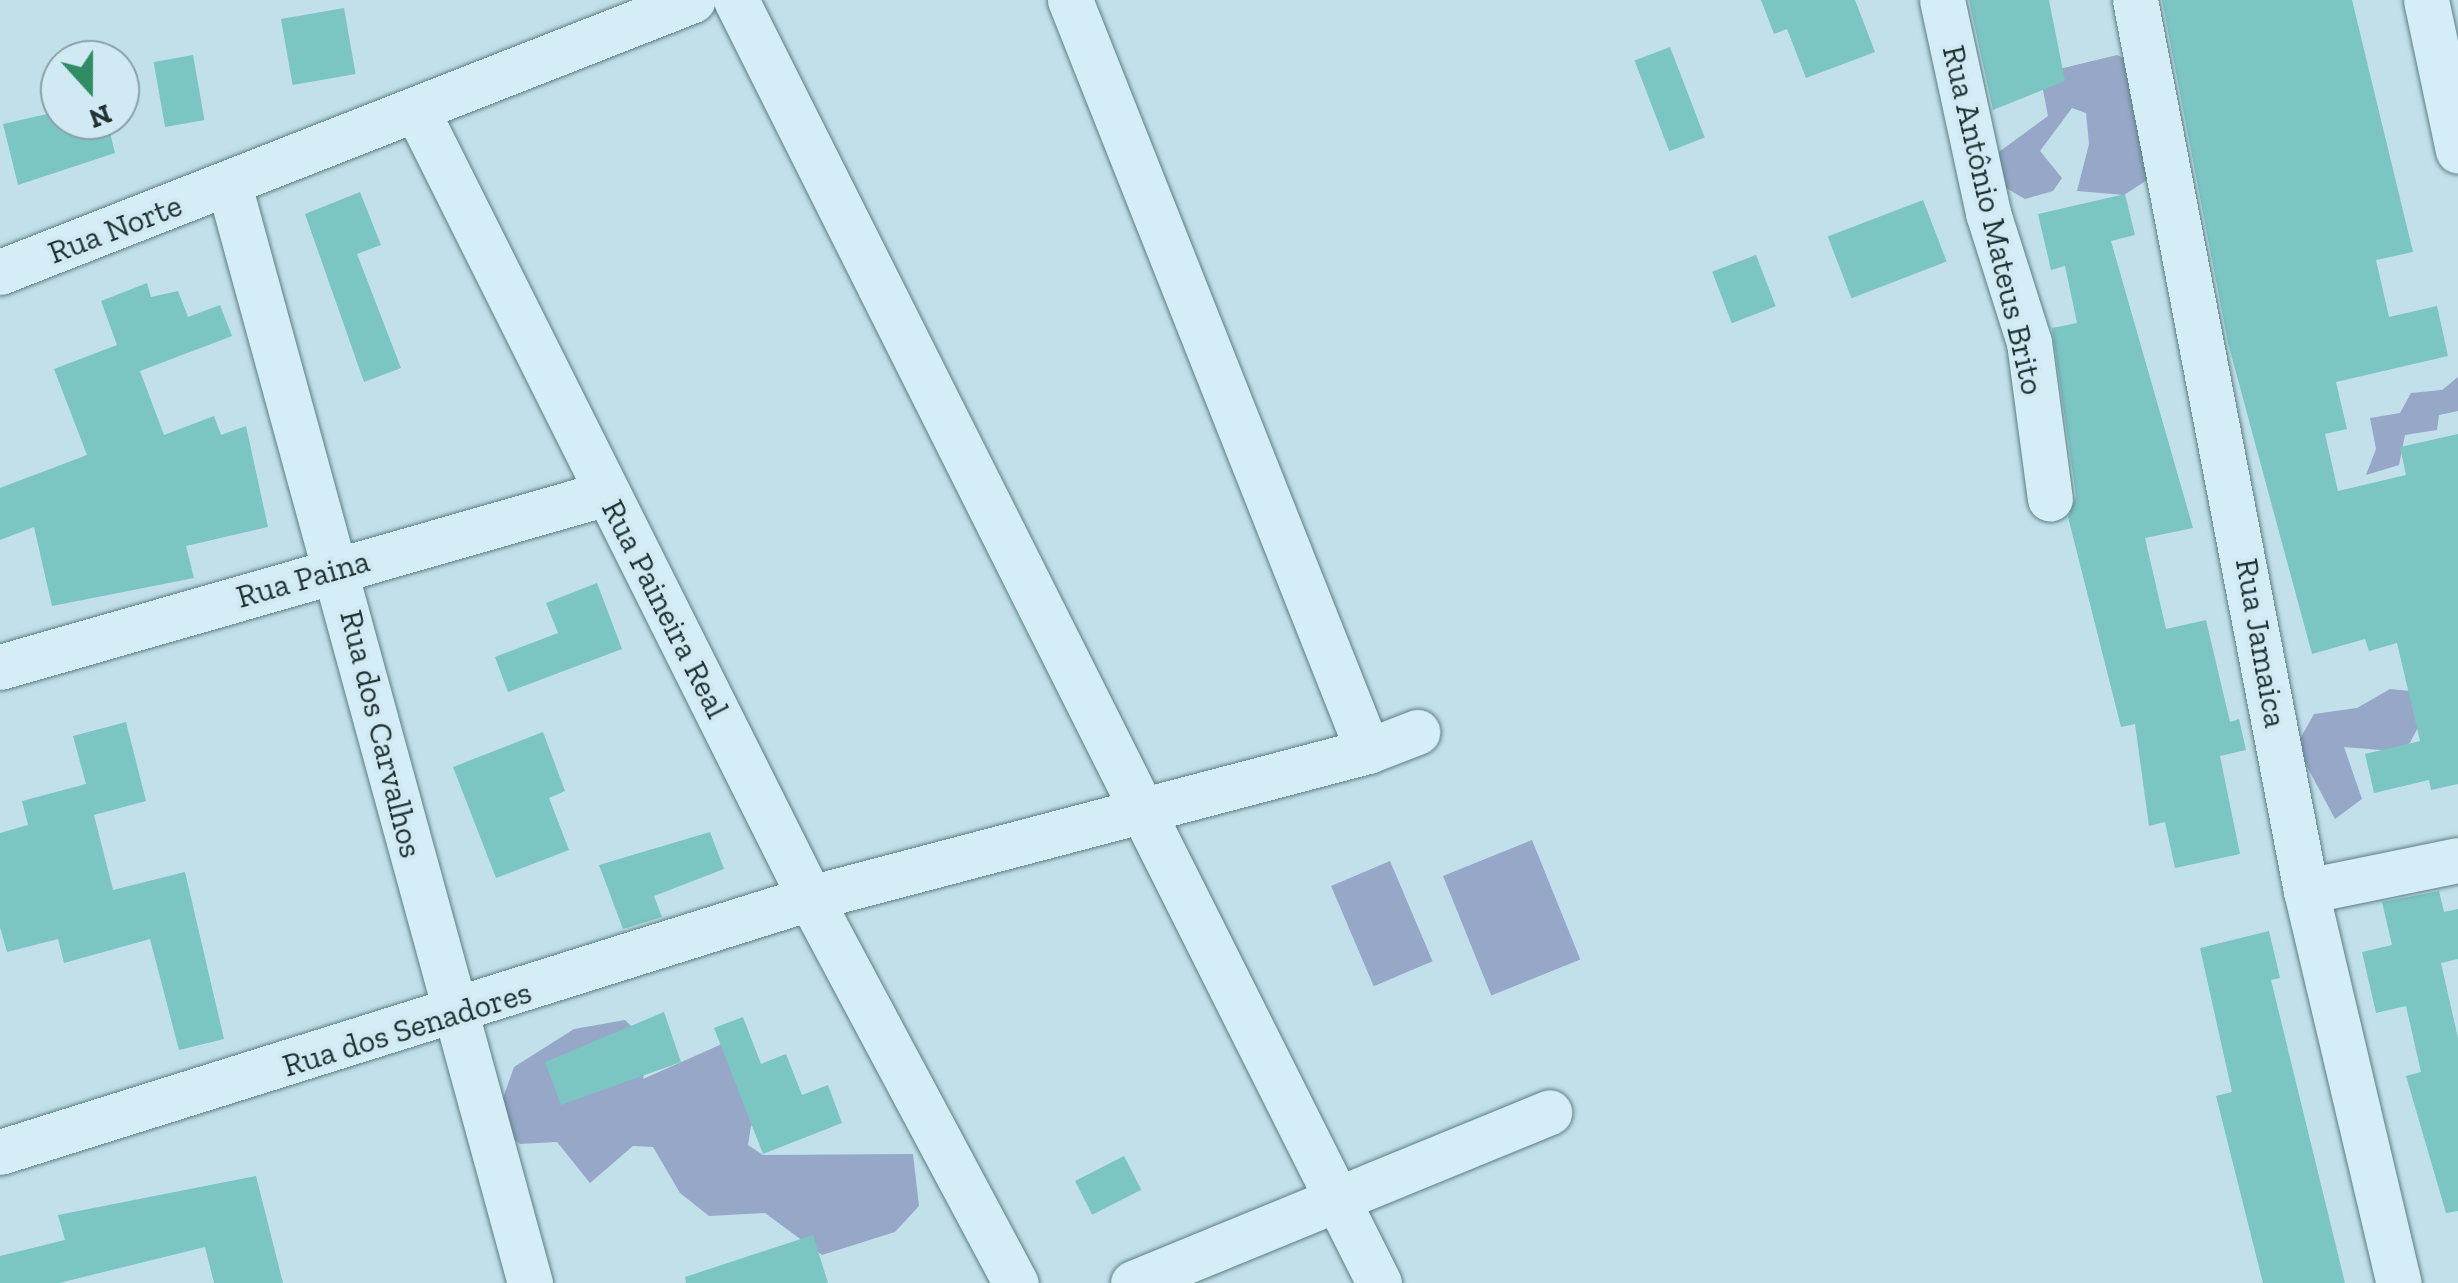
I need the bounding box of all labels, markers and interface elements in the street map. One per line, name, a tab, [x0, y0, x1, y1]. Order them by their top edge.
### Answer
north arrow	[40, 40, 140, 140]
street label: Rua Antônio Mateus Brito	[1934, 41, 2052, 399]
text: N	[84, 97, 116, 136]
street label: Rua Norte	[43, 186, 187, 272]
street label: Rua Paineira Real	[593, 493, 737, 725]
street label: Rua Paina	[232, 542, 374, 616]
street label: Rua Jamaica	[2227, 555, 2295, 731]
street label: Rua dos Carvalhos	[332, 606, 430, 862]
street label: Rua dos Senadores	[278, 973, 536, 1085]

